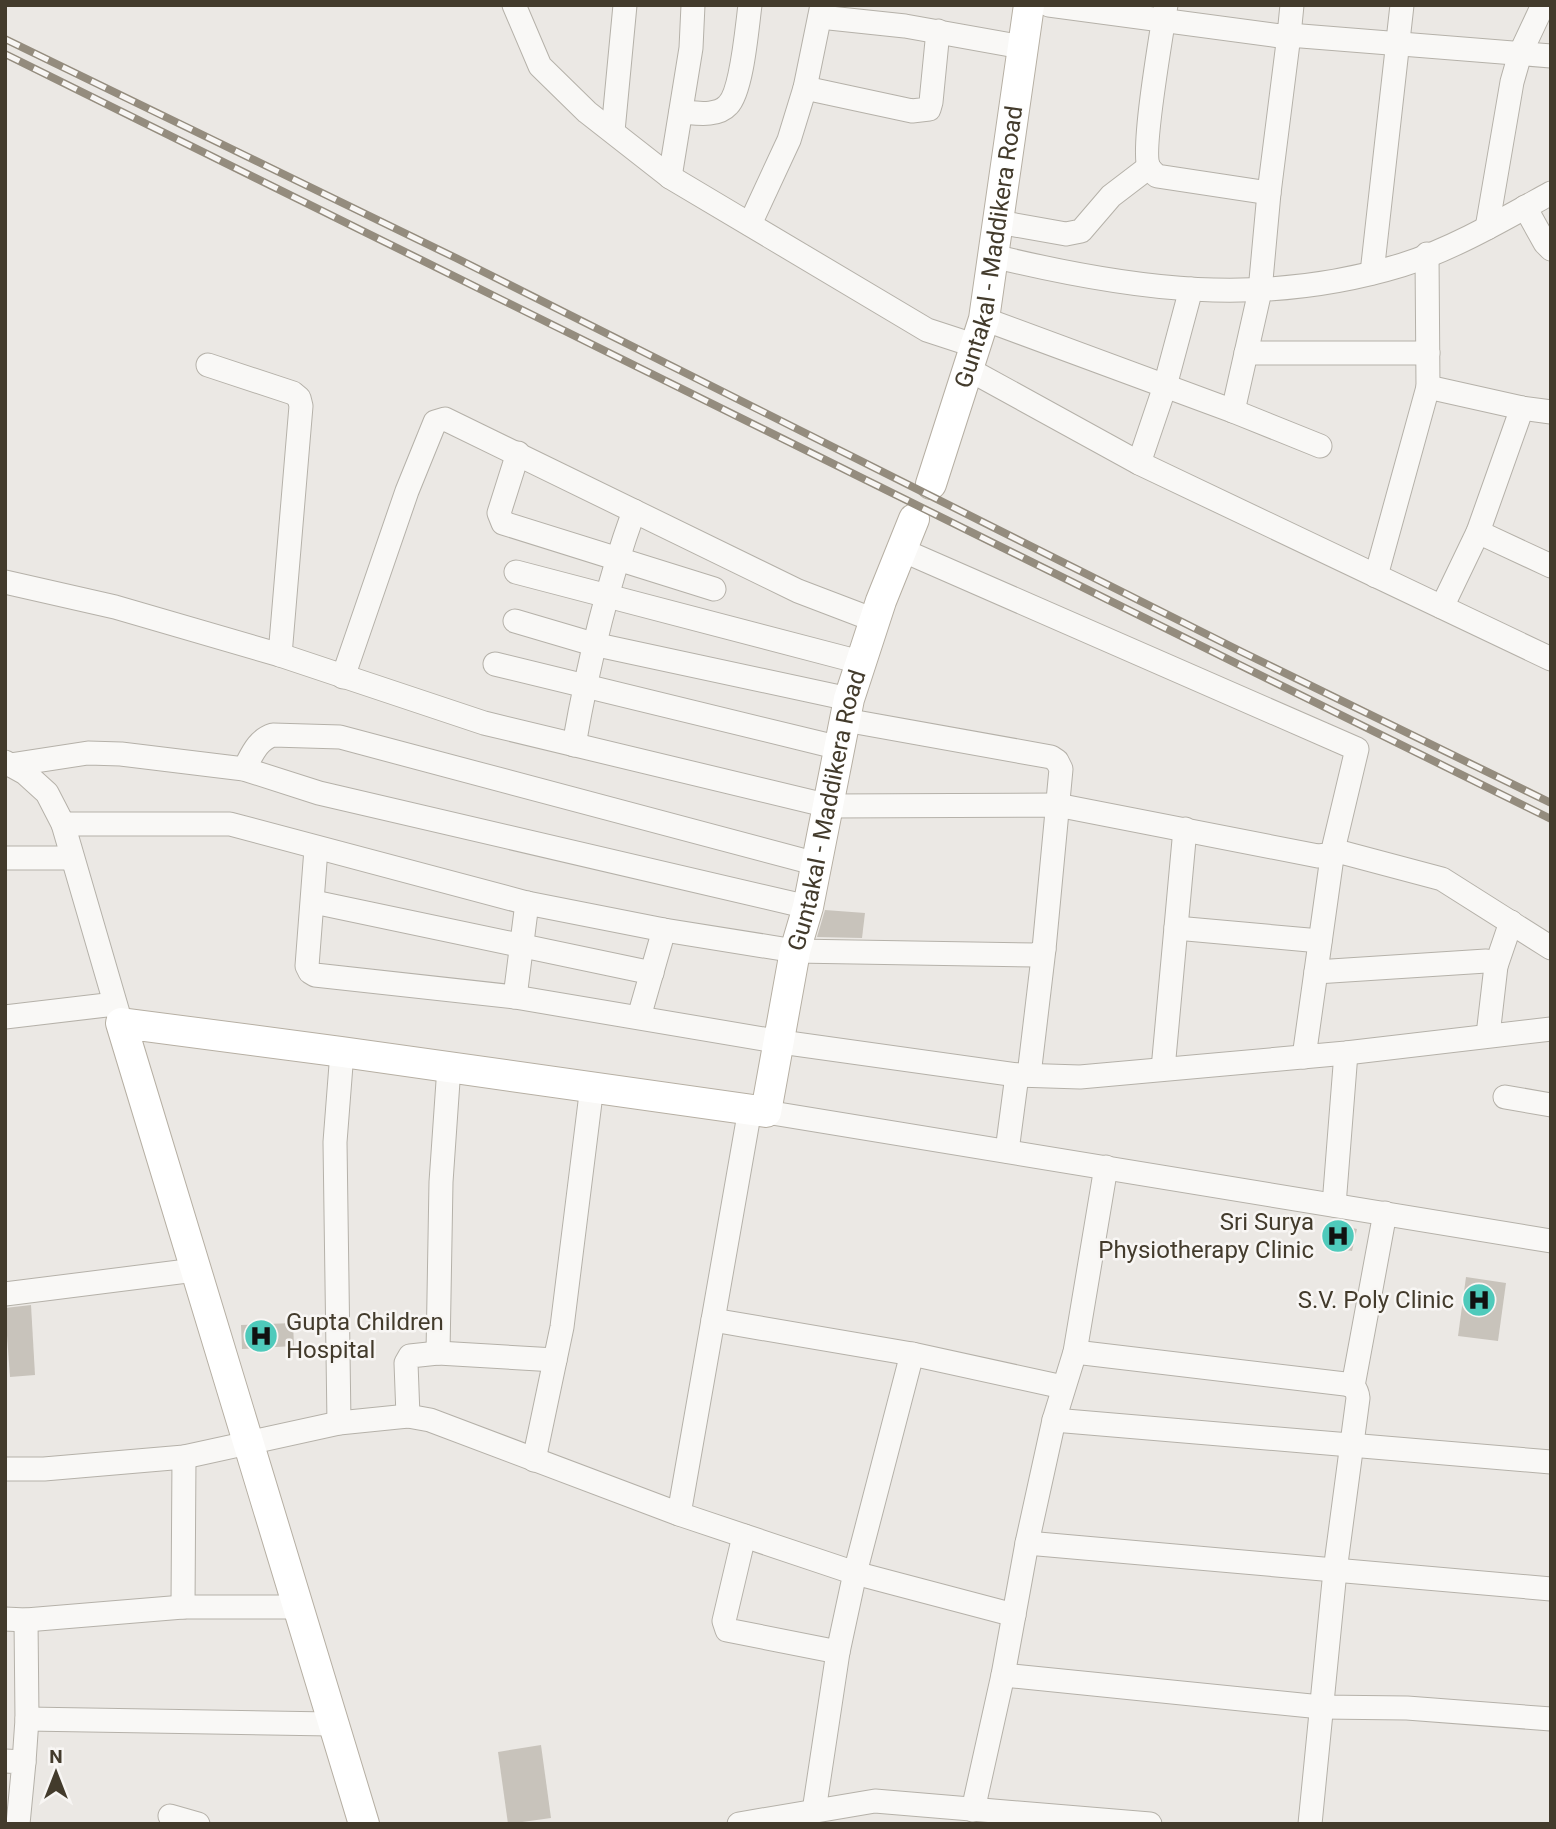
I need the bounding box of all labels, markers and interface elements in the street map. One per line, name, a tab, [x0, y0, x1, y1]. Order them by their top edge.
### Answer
street label: Guntakal - Maddikera Road	[949, 104, 1028, 392]
street label: Guntakal - Maddikera Road	[782, 666, 872, 954]
place label: Sri Surya Physiotherapy Clinic	[1098, 1208, 1314, 1264]
hospital icon: Sri Surya Physiotherapy Clinic	[1319, 1217, 1357, 1255]
hospital icon: S.V. Poly Clinic	[1460, 1281, 1498, 1319]
place label: S.V. Poly Clinic	[1298, 1286, 1454, 1314]
place label: Gupta Children Hospital	[286, 1308, 444, 1364]
hospital icon: Gupta Children Hospital	[242, 1317, 280, 1355]
north arrow	[21, 1738, 91, 1808]
text: N	[49, 1745, 63, 1768]

